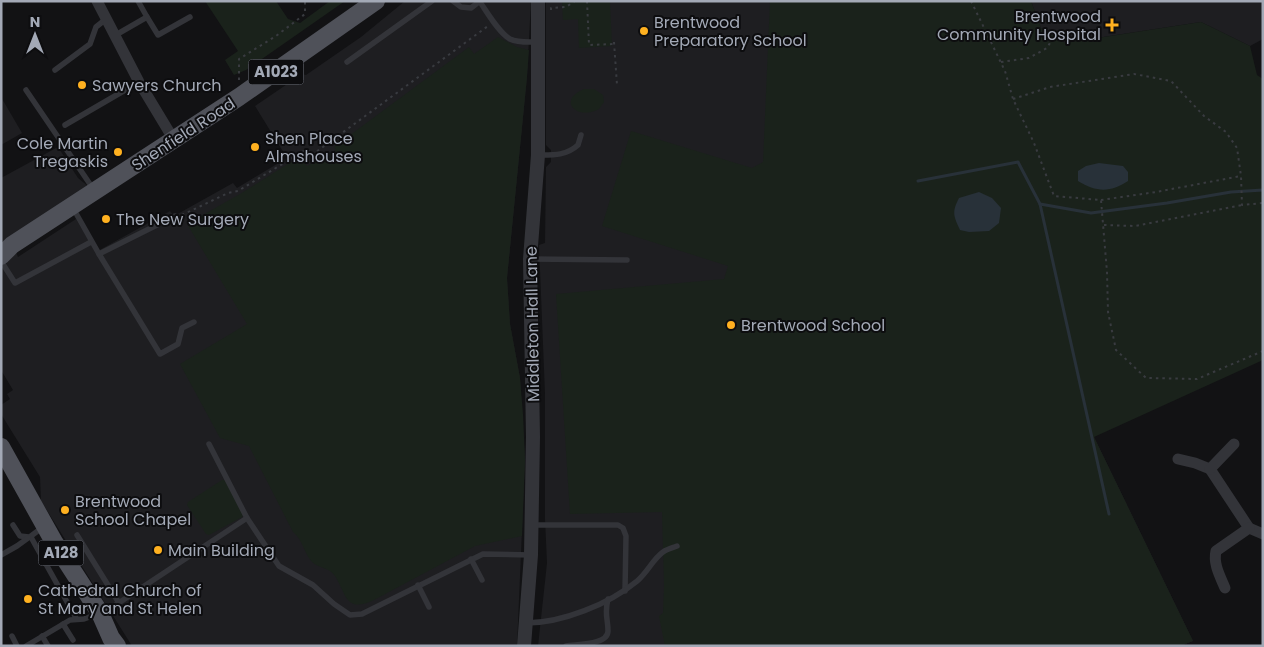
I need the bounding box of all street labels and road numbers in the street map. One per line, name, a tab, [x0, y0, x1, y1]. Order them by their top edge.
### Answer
road number: A1023	[248, 60, 304, 84]
street label: Shenfield Road	[127, 92, 240, 177]
street label: Middleton Hall Lane	[520, 246, 545, 402]
road number: A128	[38, 540, 84, 566]

